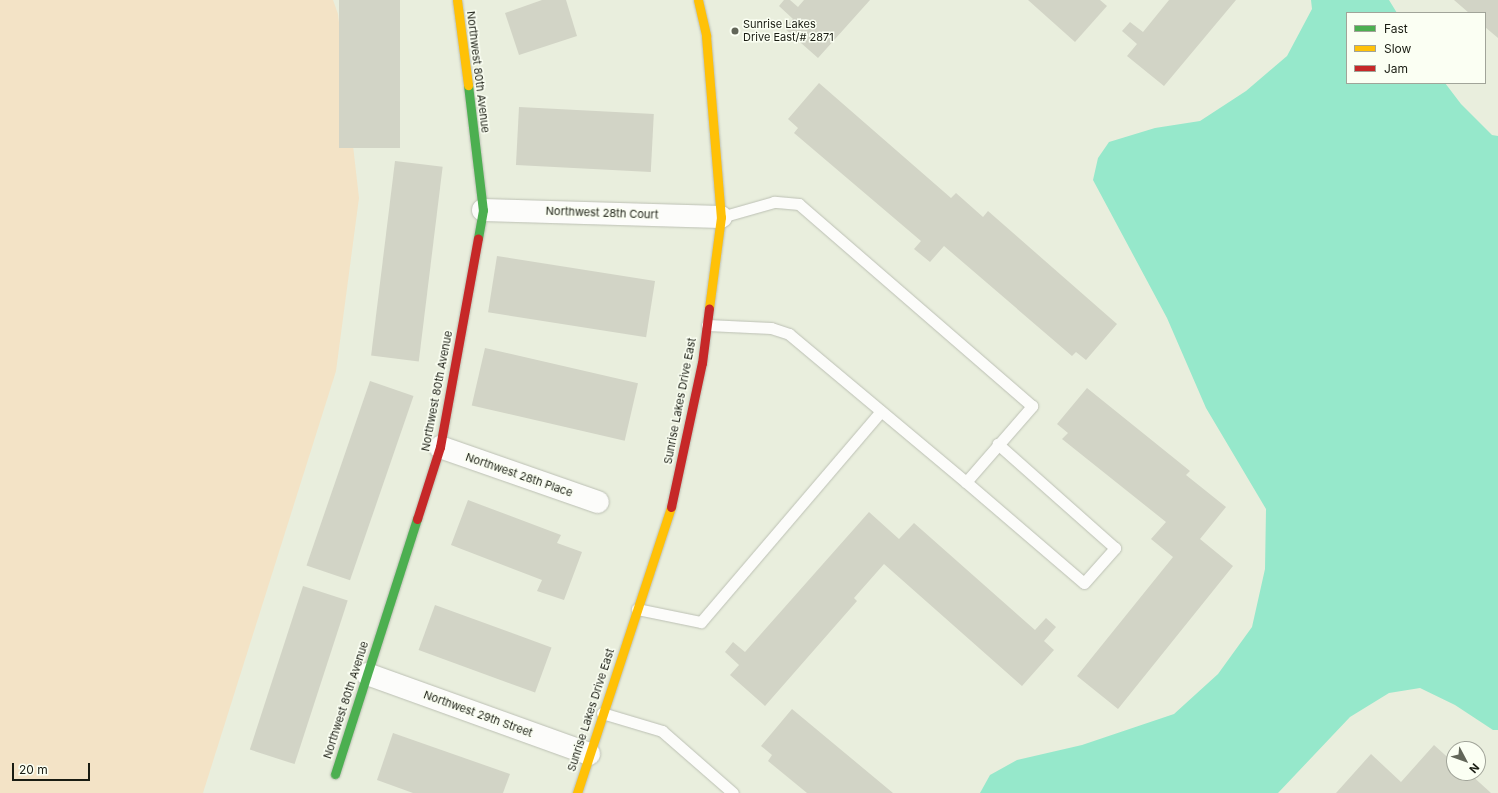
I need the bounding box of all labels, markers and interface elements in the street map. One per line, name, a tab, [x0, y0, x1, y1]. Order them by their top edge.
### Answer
street label: Northwest 80th Avenue	[464, 10, 492, 134]
legend	[1346, 12, 1486, 84]
place label: Sunrise Lakes Drive East/# 2871	[743, 18, 834, 44]
text: Fast	[1384, 21, 1408, 36]
marker: Sunrise Lakes Drive East/# 2871	[730, 26, 740, 36]
text: Slow	[1384, 41, 1411, 56]
text: Jam	[1384, 61, 1408, 76]
street label: Northwest 28th Court	[545, 204, 659, 222]
street label: Northwest 80th Avenue	[419, 329, 455, 453]
street label: Sunrise Lakes Drive East	[661, 337, 699, 465]
street label: Northwest 28th Place	[464, 450, 574, 500]
street label: Northwest 80th Avenue	[321, 640, 371, 760]
street label: Sunrise Lakes Drive East	[565, 647, 617, 773]
street label: Northwest 29th Street	[422, 688, 534, 740]
north arrow	[1446, 741, 1486, 781]
scale bar	[14, 755, 92, 781]
text: N	[1466, 760, 1482, 776]
text: 20 m	[19, 762, 48, 777]

